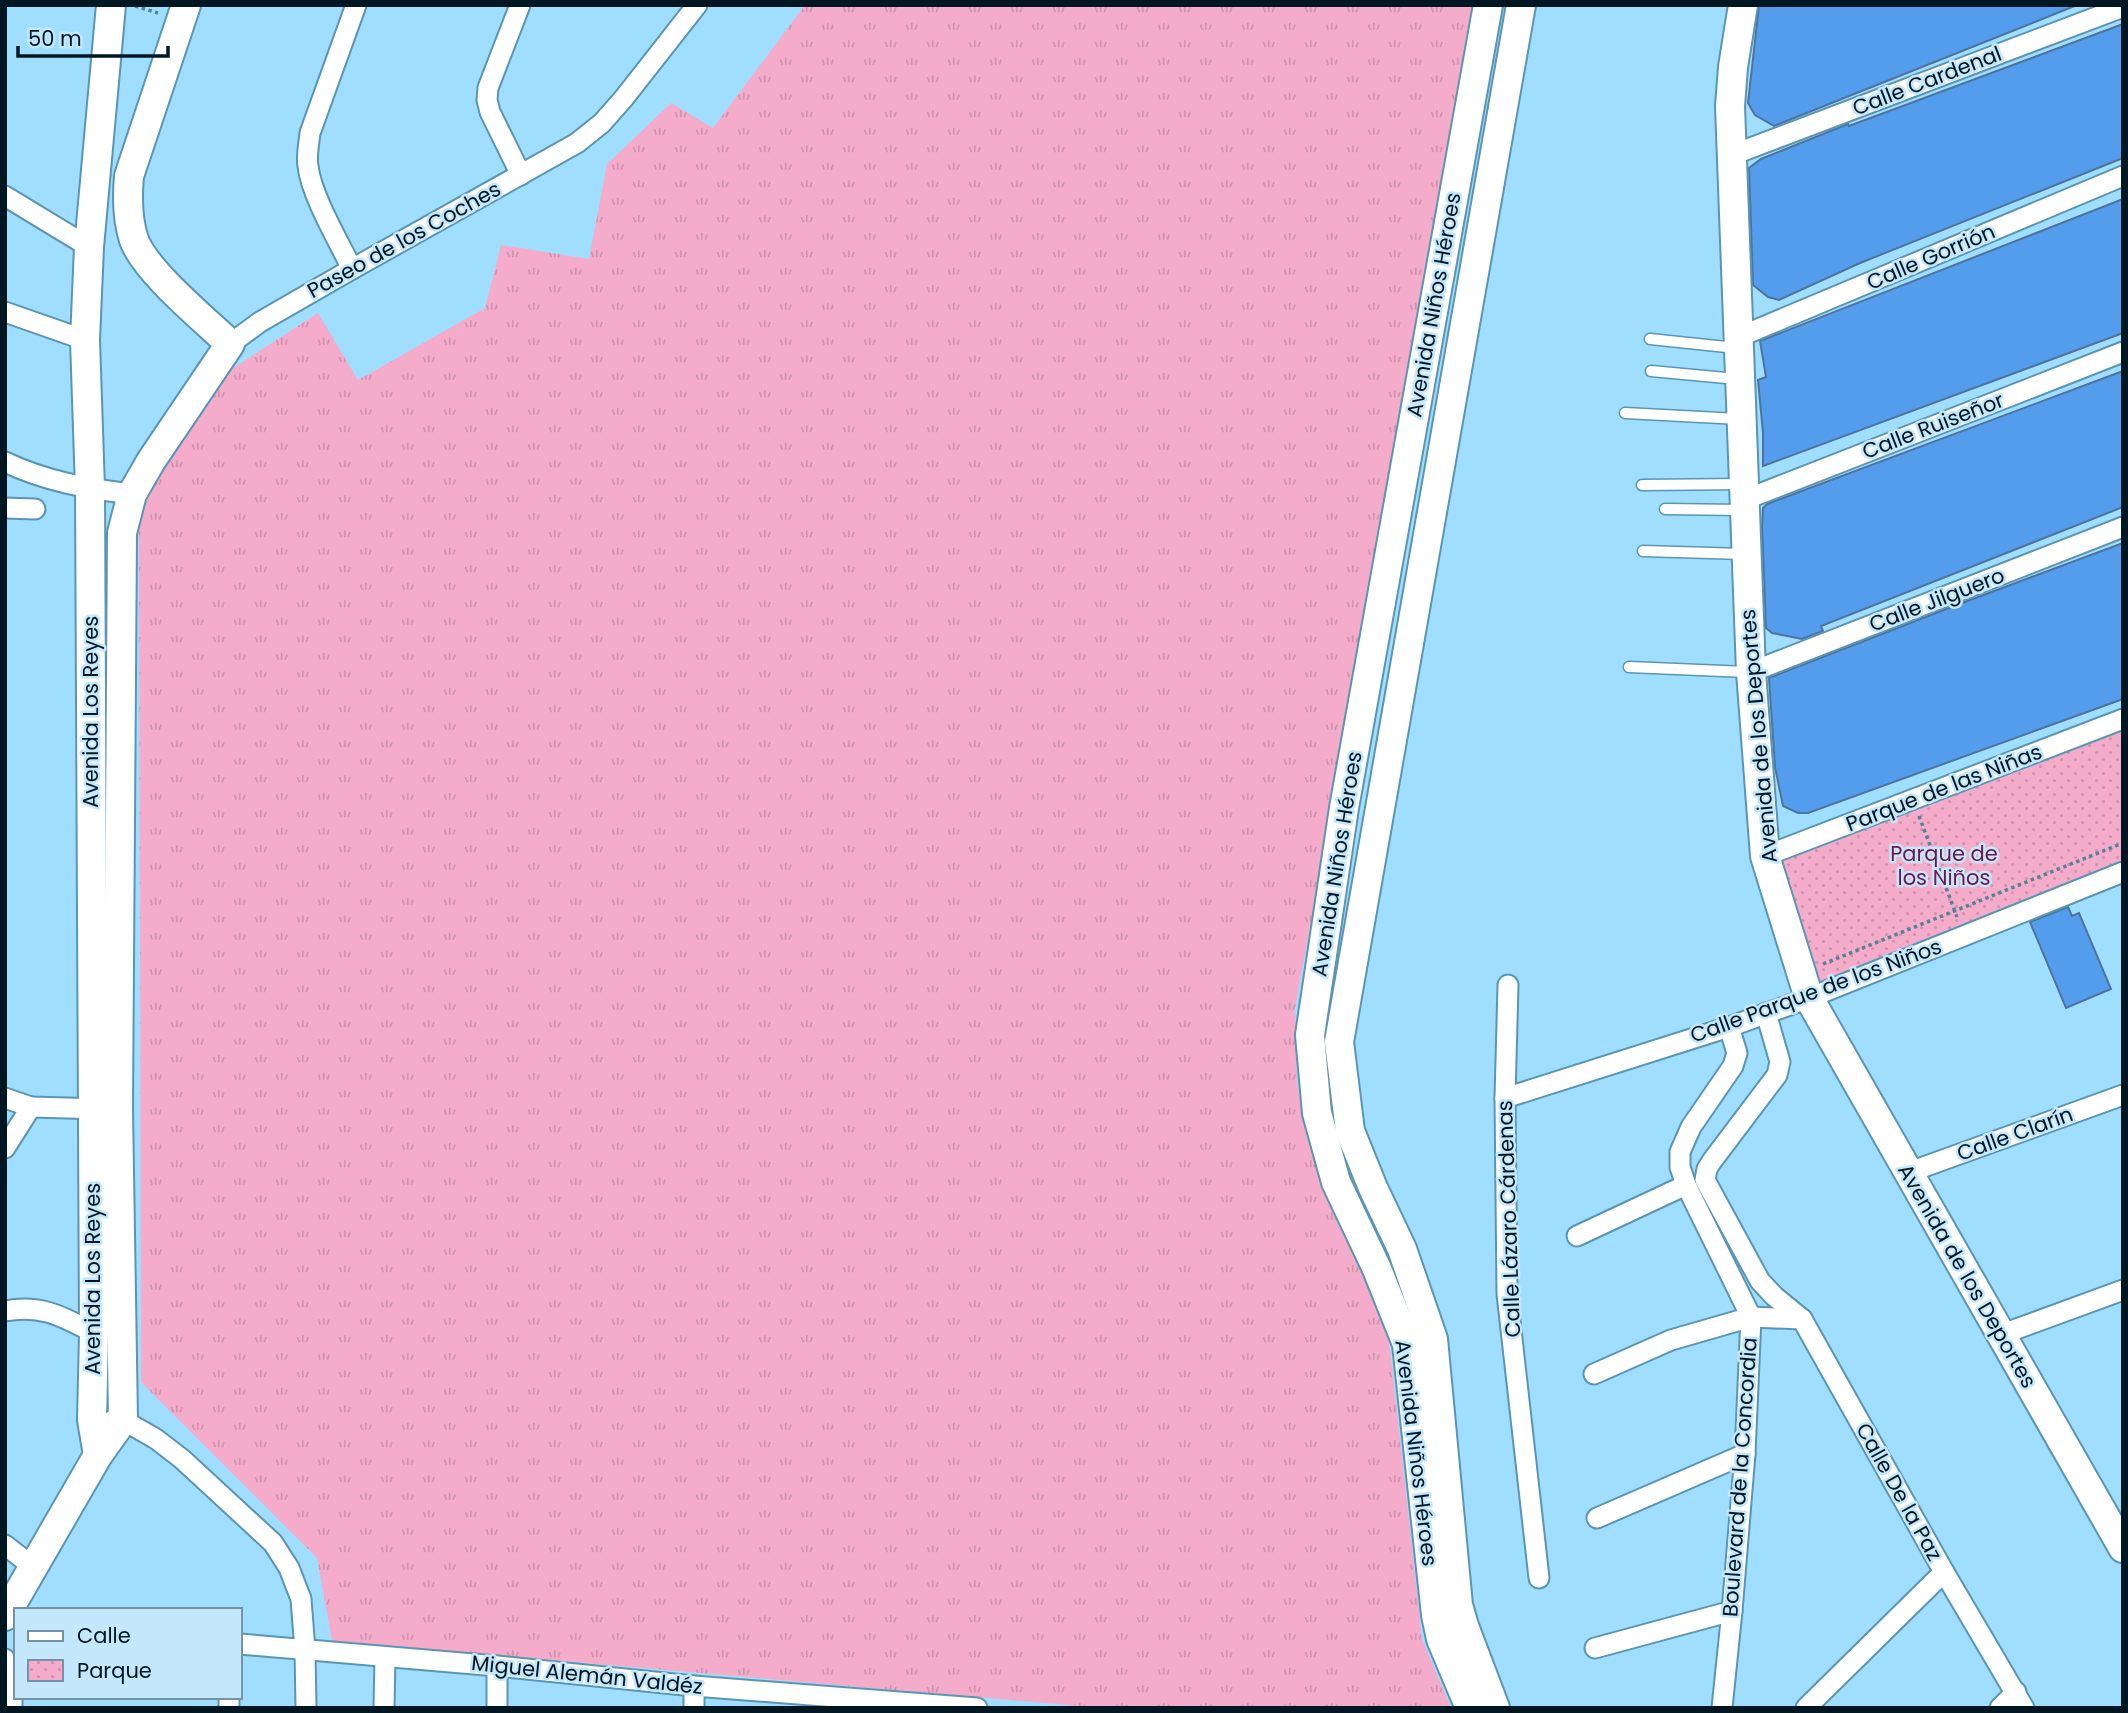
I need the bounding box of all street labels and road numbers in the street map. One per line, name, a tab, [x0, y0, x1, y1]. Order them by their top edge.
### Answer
street label: Calle Cardenal	[1848, 39, 2006, 122]
street label: Paseo de los Coches	[302, 174, 506, 305]
street label: Avenida Niños Héroes	[1399, 190, 1468, 420]
street label: Calle Gorrión	[1862, 216, 1999, 297]
street label: Calle Ruiseñor	[1858, 385, 2008, 466]
street label: Calle Jilguero	[1865, 560, 2009, 639]
street label: Avenida de los Deportes	[1733, 608, 1784, 864]
street label: Avenida Los Reyes	[76, 616, 105, 808]
street label: Parque de las Niñas	[1842, 737, 2046, 838]
street label: Avenida Niños Héroes	[1304, 749, 1369, 979]
street label: Calle Parque de los Niños	[1686, 931, 1946, 1050]
street label: Calle Clarín	[1953, 1099, 2077, 1168]
street label: Calle Lázaro Cárdenas	[1490, 1100, 1527, 1338]
street label: Avenida de los Deportes	[1891, 1158, 2044, 1393]
street label: Avenida Los Reyes	[78, 1183, 107, 1375]
street label: Boulevard de la Concordia	[1715, 1336, 1764, 1618]
street label: Avenida Niños Héroes	[1388, 1338, 1445, 1568]
street label: Calle De la Paz	[1849, 1417, 1949, 1566]
street label: Miguel Alemán Valdéz	[470, 1648, 704, 1701]

